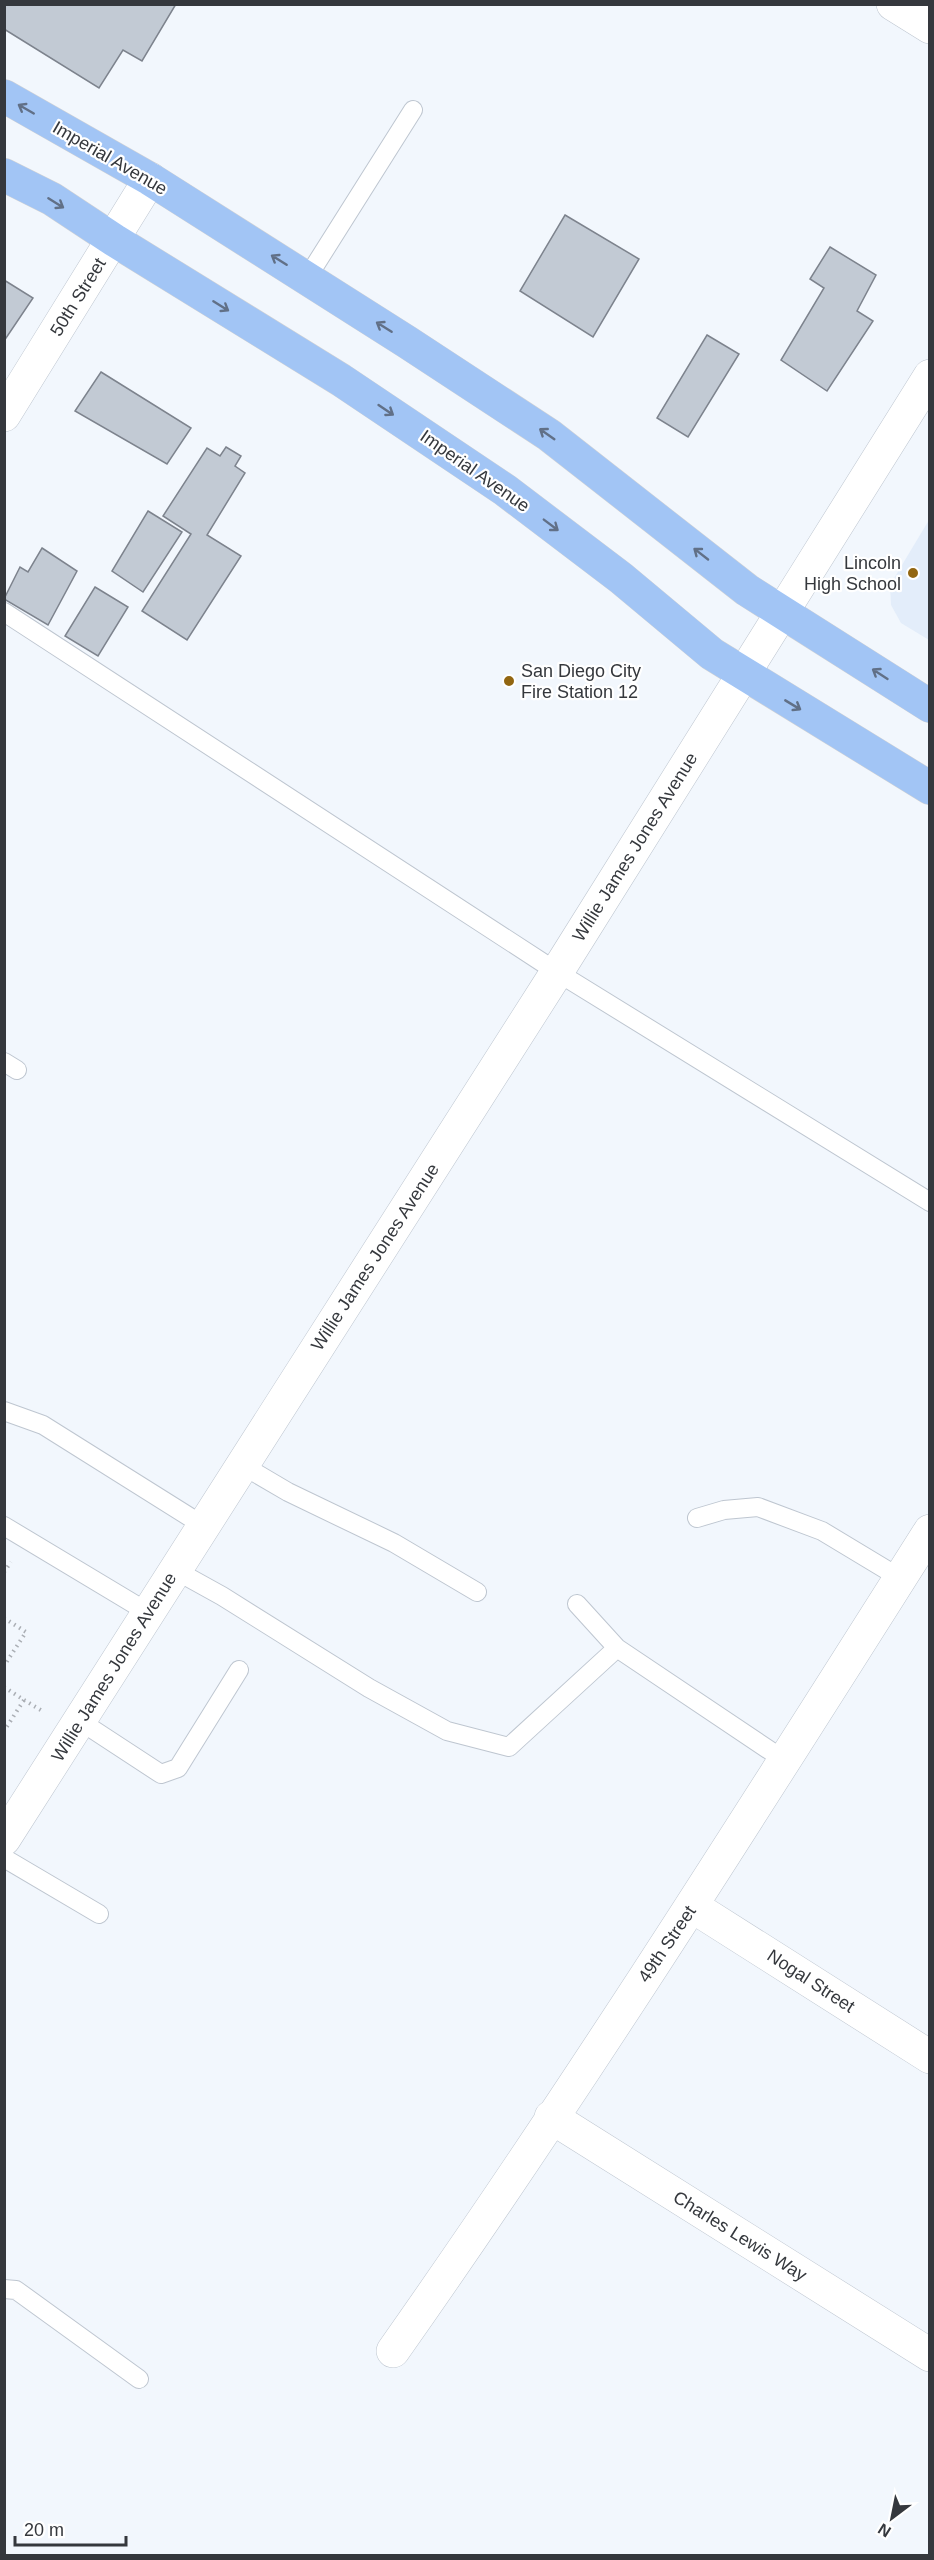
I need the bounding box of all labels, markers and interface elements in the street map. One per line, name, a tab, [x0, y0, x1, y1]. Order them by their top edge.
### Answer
one-way arrow	[18, 103, 35, 115]
street label: Imperial Avenue	[49, 117, 171, 199]
one-way arrow	[47, 197, 64, 209]
street label: 50th Street	[46, 254, 110, 340]
one-way arrow	[271, 254, 288, 266]
one-way arrow	[212, 301, 229, 313]
one-way arrow	[377, 321, 393, 333]
one-way arrow	[377, 405, 394, 417]
street label: Imperial Avenue	[417, 426, 533, 516]
one-way arrow	[540, 428, 556, 440]
one-way arrow	[543, 518, 559, 531]
one-way arrow	[694, 547, 710, 560]
place label: Lincoln High School	[804, 553, 901, 594]
marker: Lincoln High School	[906, 566, 920, 580]
place label: San Diego City Fire Station 12	[521, 661, 641, 702]
one-way arrow	[872, 668, 889, 680]
marker: San Diego City Fire Station 12	[502, 674, 516, 688]
one-way arrow	[784, 699, 801, 711]
street label: Willie James Jones Avenue	[569, 749, 701, 945]
street label: Willie James Jones Avenue	[307, 1160, 443, 1354]
street label: Willie James Jones Avenue	[48, 1569, 180, 1765]
street label: 49th Street	[634, 1902, 700, 1986]
street label: Nogal Street	[764, 1945, 858, 2017]
street label: Charles Lewis Way	[670, 2187, 810, 2285]
north arrow	[862, 2488, 922, 2548]
scale bar	[15, 2509, 126, 2547]
text: 20 m	[24, 2520, 64, 2540]
text: N	[875, 2520, 894, 2541]

